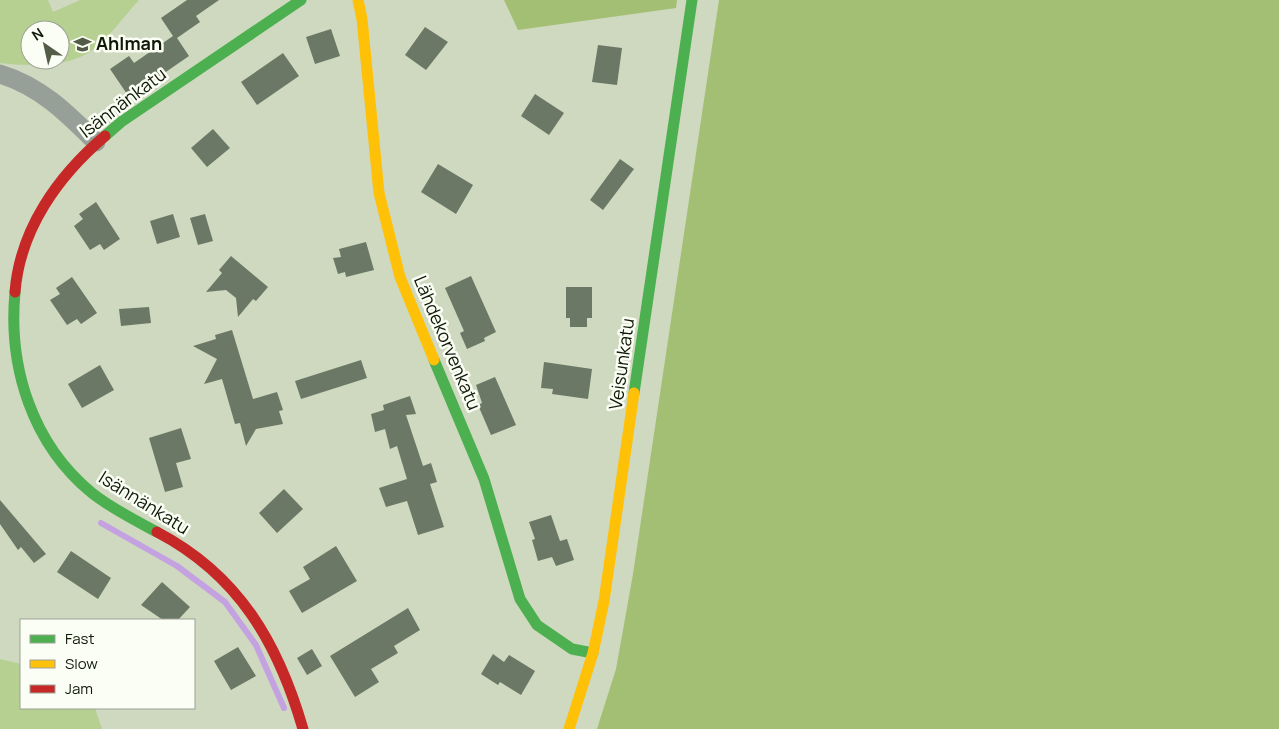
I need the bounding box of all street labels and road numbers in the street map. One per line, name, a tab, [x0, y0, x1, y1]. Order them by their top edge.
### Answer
street label: Isännänkatu	[74, 62, 171, 143]
street label: Lähdekorvenkatu	[409, 272, 487, 413]
street label: Veisunkatu	[603, 317, 639, 411]
street label: Isännänkatu	[95, 465, 194, 540]

